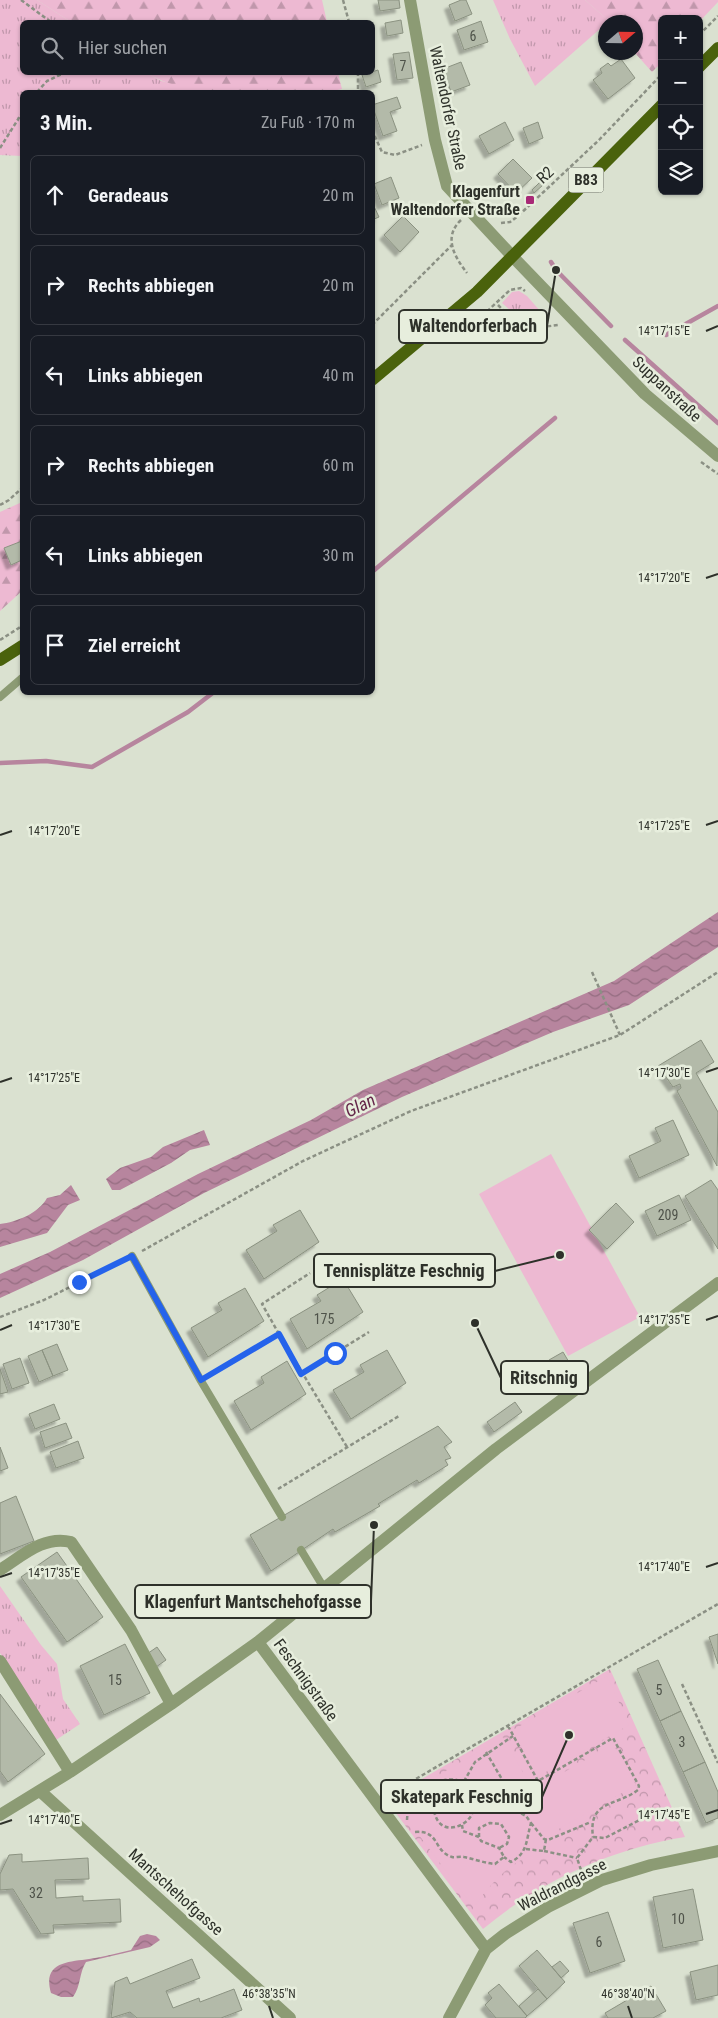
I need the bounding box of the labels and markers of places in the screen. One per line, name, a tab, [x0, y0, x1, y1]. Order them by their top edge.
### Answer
place label: Klagenfurt Waltendorfer Straße	[390, 182, 520, 219]
marker: Klagenfurt Waltendorfer Straße	[524, 194, 536, 206]
callout: Waltendorferbach	[399, 310, 547, 343]
callout: Tennisplätze Feschnig	[314, 1254, 495, 1287]
callout: Ritschnig	[501, 1361, 588, 1394]
callout: Klagenfurt Mantschehofgasse	[135, 1585, 371, 1618]
callout: Skatepark Feschnig	[381, 1780, 542, 1813]

